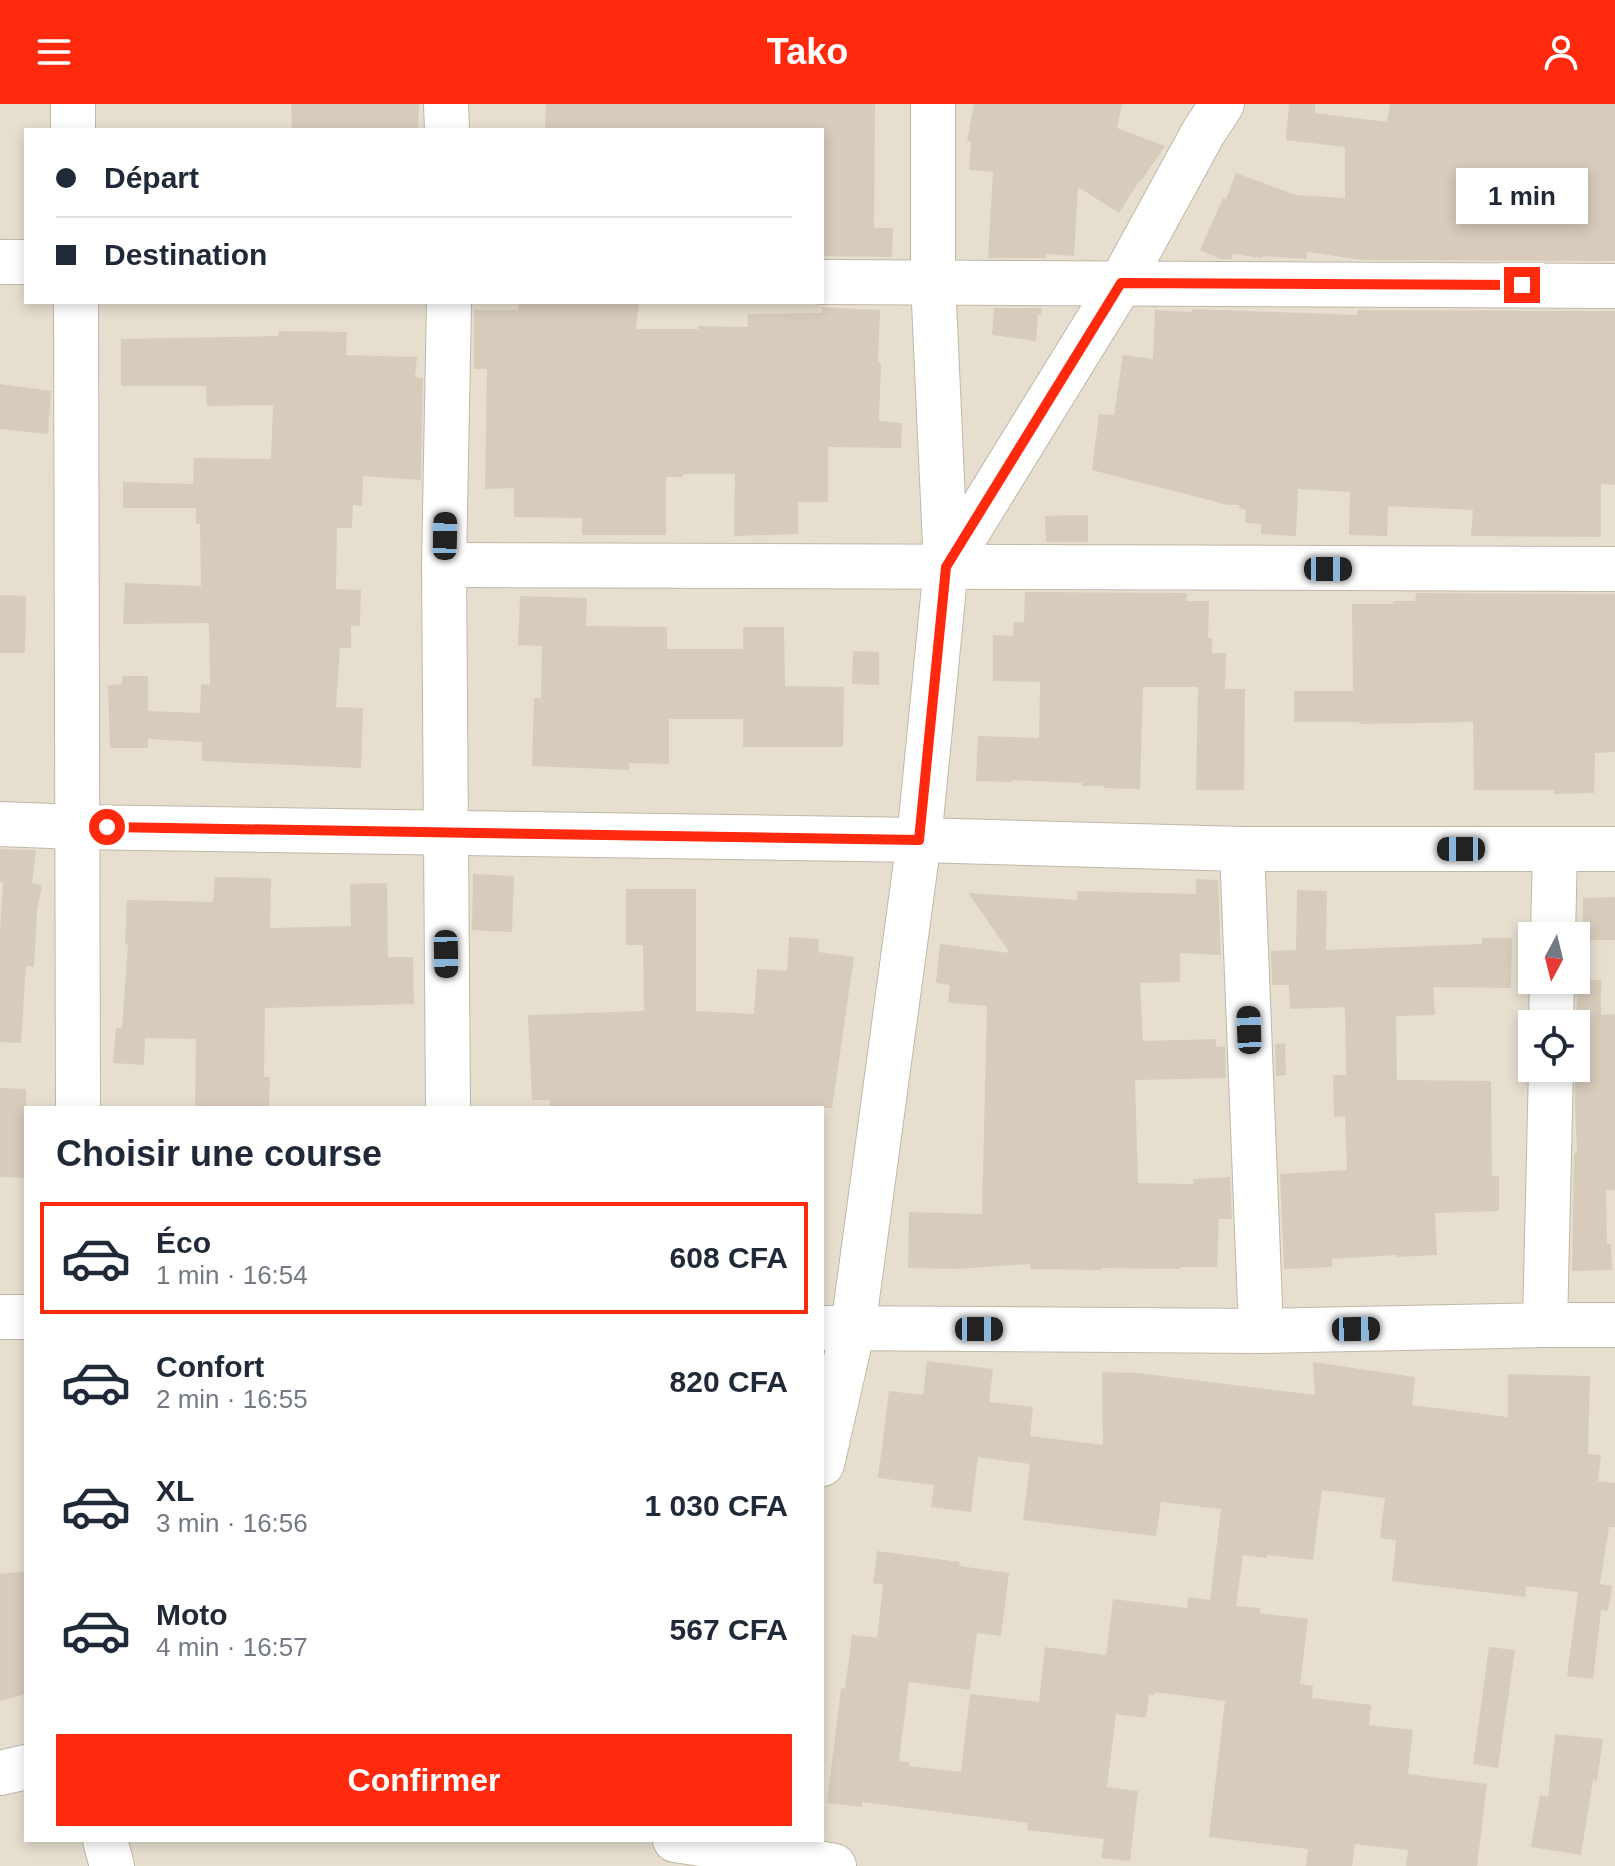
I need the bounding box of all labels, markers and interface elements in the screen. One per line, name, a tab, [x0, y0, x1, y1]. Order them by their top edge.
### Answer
icon: menu	[32, 30, 76, 74]
icon: person	[1539, 30, 1583, 74]
text: Tako	[767, 31, 848, 72]
text: Départ	[104, 161, 199, 194]
callout: 1 min	[1456, 169, 1588, 225]
text: 1 min	[1488, 181, 1556, 211]
text: Destination	[104, 238, 267, 271]
route end	[1504, 267, 1540, 303]
car	[433, 512, 457, 560]
car	[1304, 557, 1352, 581]
route start	[89, 809, 125, 845]
car	[1437, 837, 1485, 861]
north arrow	[1518, 922, 1590, 994]
map controls	[1518, 922, 1590, 1082]
car	[434, 930, 458, 978]
car	[1236, 1006, 1262, 1054]
button: locate	[1518, 1010, 1590, 1082]
text: Choisir une course	[56, 1133, 382, 1174]
icon: car	[60, 1222, 132, 1294]
text: Éco	[156, 1226, 211, 1259]
text: 608 CFA	[670, 1241, 788, 1274]
text: 1 min · 16:54	[156, 1260, 308, 1290]
car	[955, 1317, 1003, 1341]
car	[1332, 1317, 1380, 1341]
icon: car	[60, 1346, 132, 1418]
text: Confort	[156, 1350, 264, 1383]
text: 820 CFA	[670, 1365, 788, 1398]
text: 2 min · 16:55	[156, 1384, 308, 1414]
icon: car	[60, 1470, 132, 1542]
text: XL	[156, 1474, 194, 1507]
text: 1 030 CFA	[645, 1489, 788, 1522]
text: 3 min · 16:56	[156, 1508, 308, 1538]
icon: car	[60, 1594, 132, 1666]
text: Moto	[156, 1598, 228, 1631]
text: 567 CFA	[670, 1613, 788, 1646]
text: 4 min · 16:57	[156, 1632, 308, 1662]
button: Confirmer	[56, 1734, 792, 1826]

